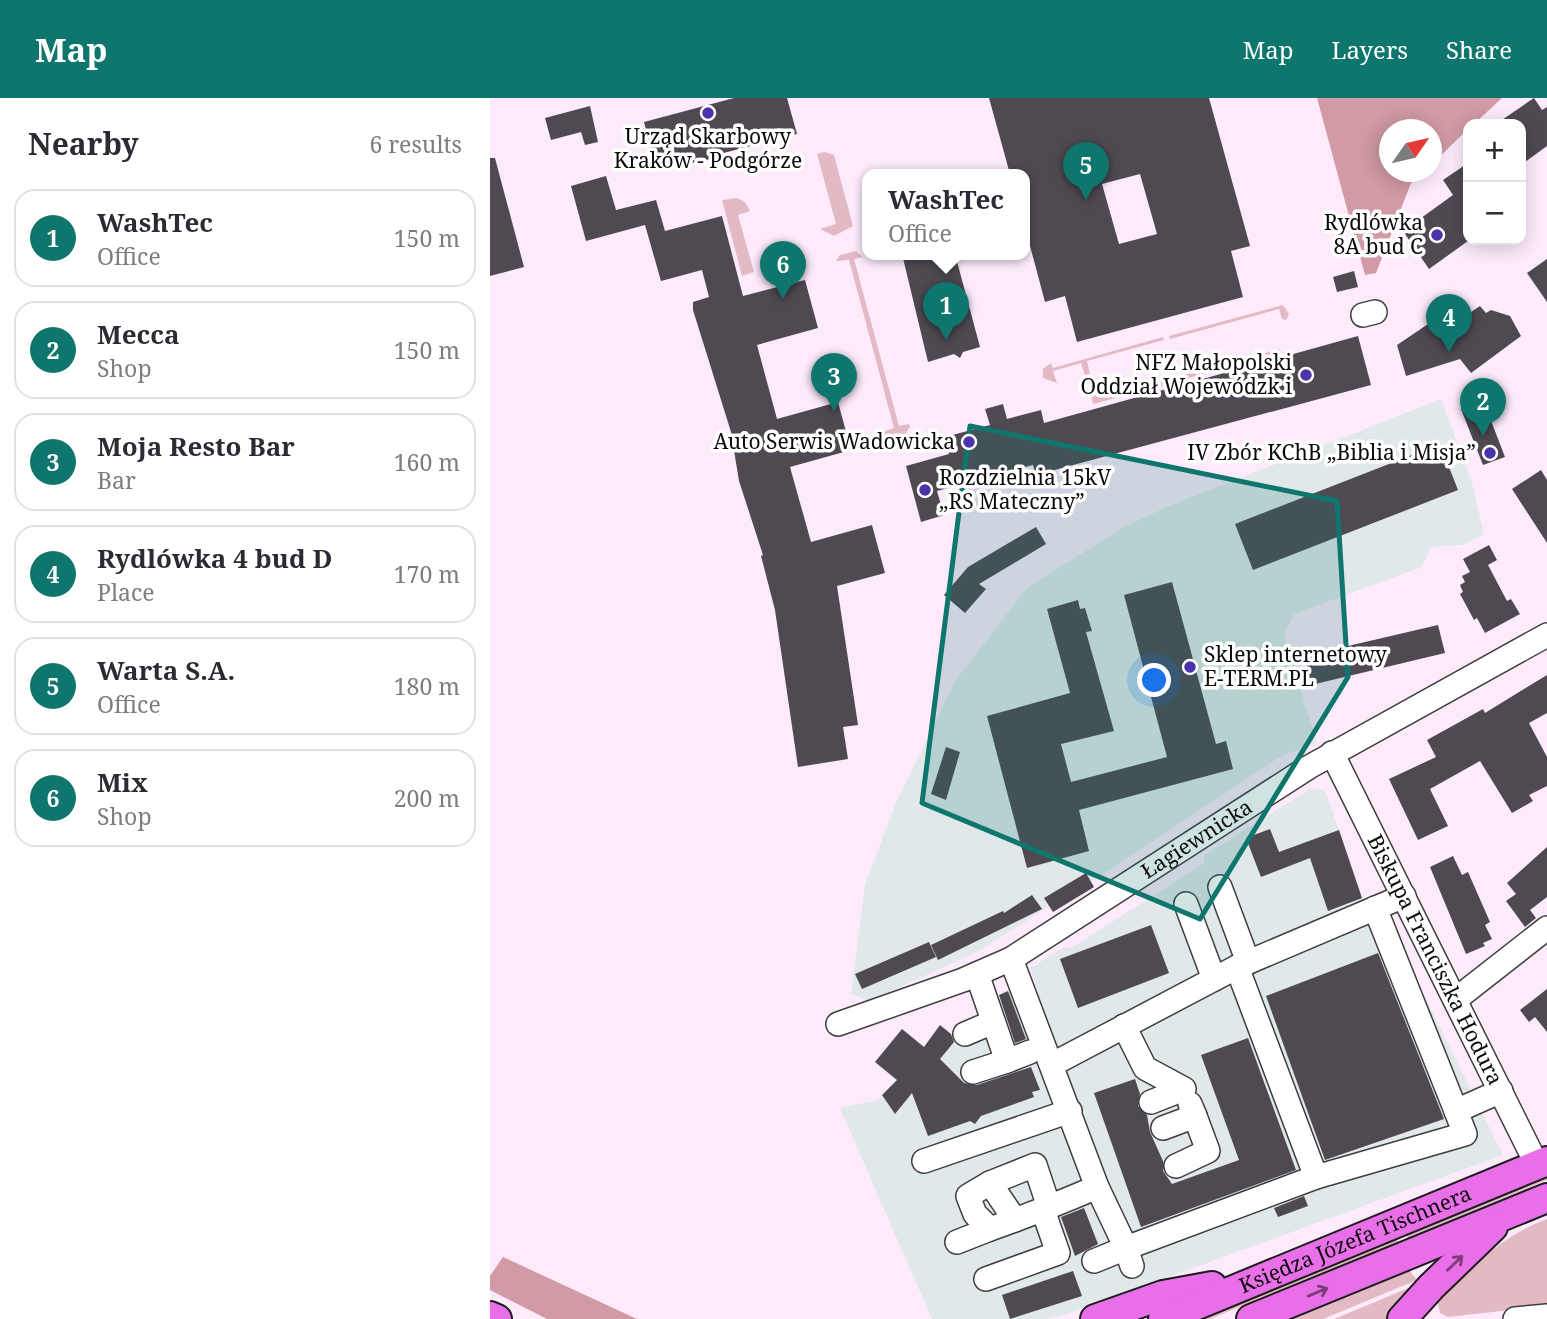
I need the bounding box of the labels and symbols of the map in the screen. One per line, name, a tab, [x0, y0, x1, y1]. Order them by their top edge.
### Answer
marker: Urząd Skarbowy Kraków - Podgórze	[700, 105, 716, 121]
north arrow	[1379, 119, 1442, 182]
place label: Urząd Skarbowy Kraków - Podgórze	[614, 122, 802, 174]
pin: 5	[1063, 142, 1109, 200]
place label: Rydlówka 8A bud C	[1324, 208, 1423, 260]
marker: Rydlówka 8A bud C	[1429, 227, 1445, 243]
pin: 6	[760, 241, 806, 299]
pin: 1	[923, 282, 969, 340]
pin: 4	[1426, 294, 1472, 352]
place label: NFZ Małopolski Oddział Wojewódzk i	[1080, 348, 1292, 400]
pin: 3	[811, 353, 857, 411]
marker: NFZ Małopolski Oddział Wojewódzk i	[1298, 367, 1314, 383]
pin: 2	[1460, 378, 1506, 436]
place label: Auto Serwis Wadowicka	[713, 427, 955, 455]
marker: Auto Serwis Wadowicka	[961, 434, 977, 450]
place label: IV Zbór KChB „Biblia i Misja”	[1187, 438, 1476, 466]
marker: IV Zbór KChB „Biblia i Misja”	[1482, 445, 1498, 461]
place label: Rozdzielnia 15kV „RS Mateczny”	[939, 463, 1112, 515]
marker: Rozdzielnia 15kV „RS Mateczny”	[917, 482, 933, 498]
place label: Sklep internetowy E-TERM.PL	[1204, 640, 1387, 692]
marker: Sklep internetowy E-TERM.PL	[1182, 659, 1198, 675]
your location	[1137, 663, 1171, 697]
street label: Łagiewnicka	[1135, 792, 1257, 885]
street label: Biskupa Franciszka Hodura	[1362, 829, 1510, 1089]
street label: Księdza Józefa Tischnera	[1235, 1179, 1475, 1299]
one-way arrow	[1446, 1254, 1463, 1271]
one-way arrow	[1306, 1284, 1328, 1297]

